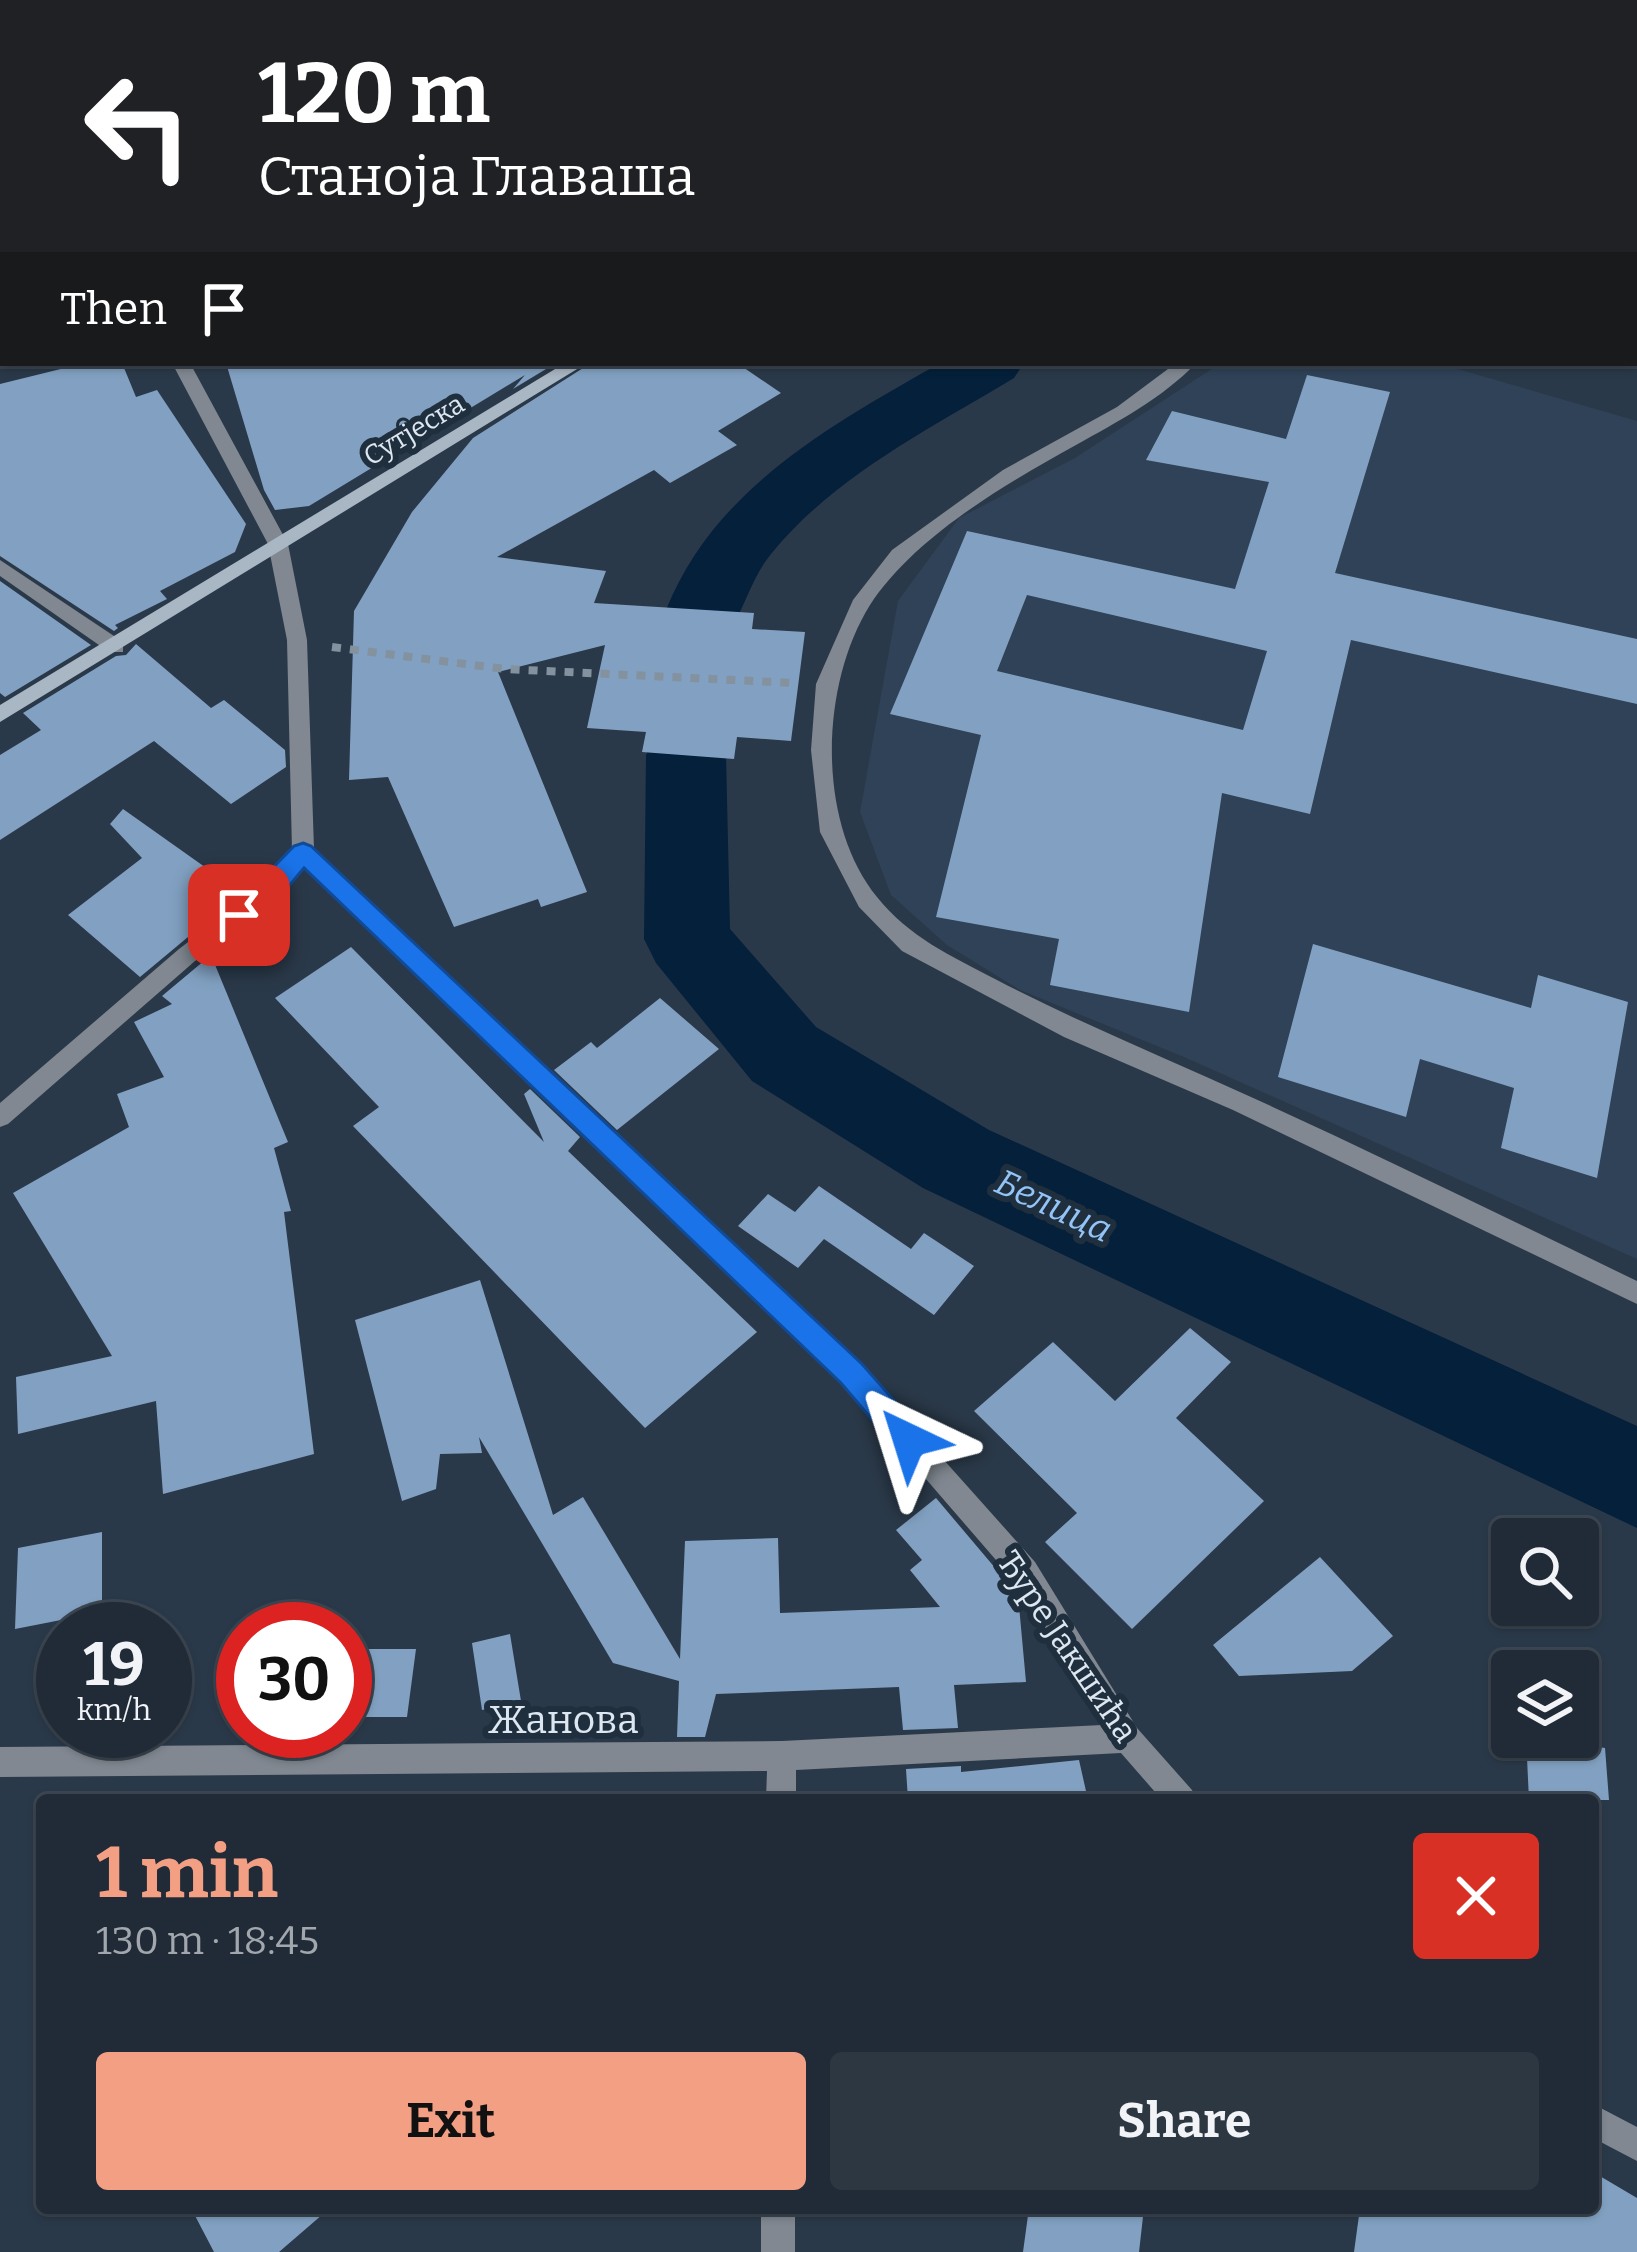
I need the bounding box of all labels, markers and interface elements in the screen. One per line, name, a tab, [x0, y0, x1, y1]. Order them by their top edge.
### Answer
text: 120 m	[258, 43, 490, 144]
icon: left	[60, 48, 216, 204]
text: Станоја Главаша	[258, 145, 695, 209]
icon: arrive	[191, 276, 257, 342]
text: Then	[60, 282, 167, 336]
street label: Сутјеска	[358, 387, 470, 472]
pin	[188, 864, 290, 966]
icon: arrive	[206, 882, 272, 948]
water label: Белица	[988, 1160, 1119, 1252]
position arrow	[846, 1377, 972, 1503]
map controls	[1491, 1518, 1599, 1758]
button: search	[1491, 1518, 1599, 1626]
street label: Ђуре Јакшића	[988, 1543, 1146, 1750]
speed limit sign: 30	[216, 1602, 372, 1758]
text: 19	[83, 1629, 145, 1701]
button: layers	[1491, 1650, 1599, 1758]
text: km/h	[77, 1692, 151, 1728]
street label: Жанова	[487, 1697, 639, 1743]
text: 1 min	[96, 1830, 278, 1916]
button: close	[1413, 1833, 1539, 1959]
text: 130 m · 18:45	[96, 1918, 319, 1964]
button: Exit	[96, 2052, 806, 2190]
button: Share	[830, 2052, 1539, 2190]

